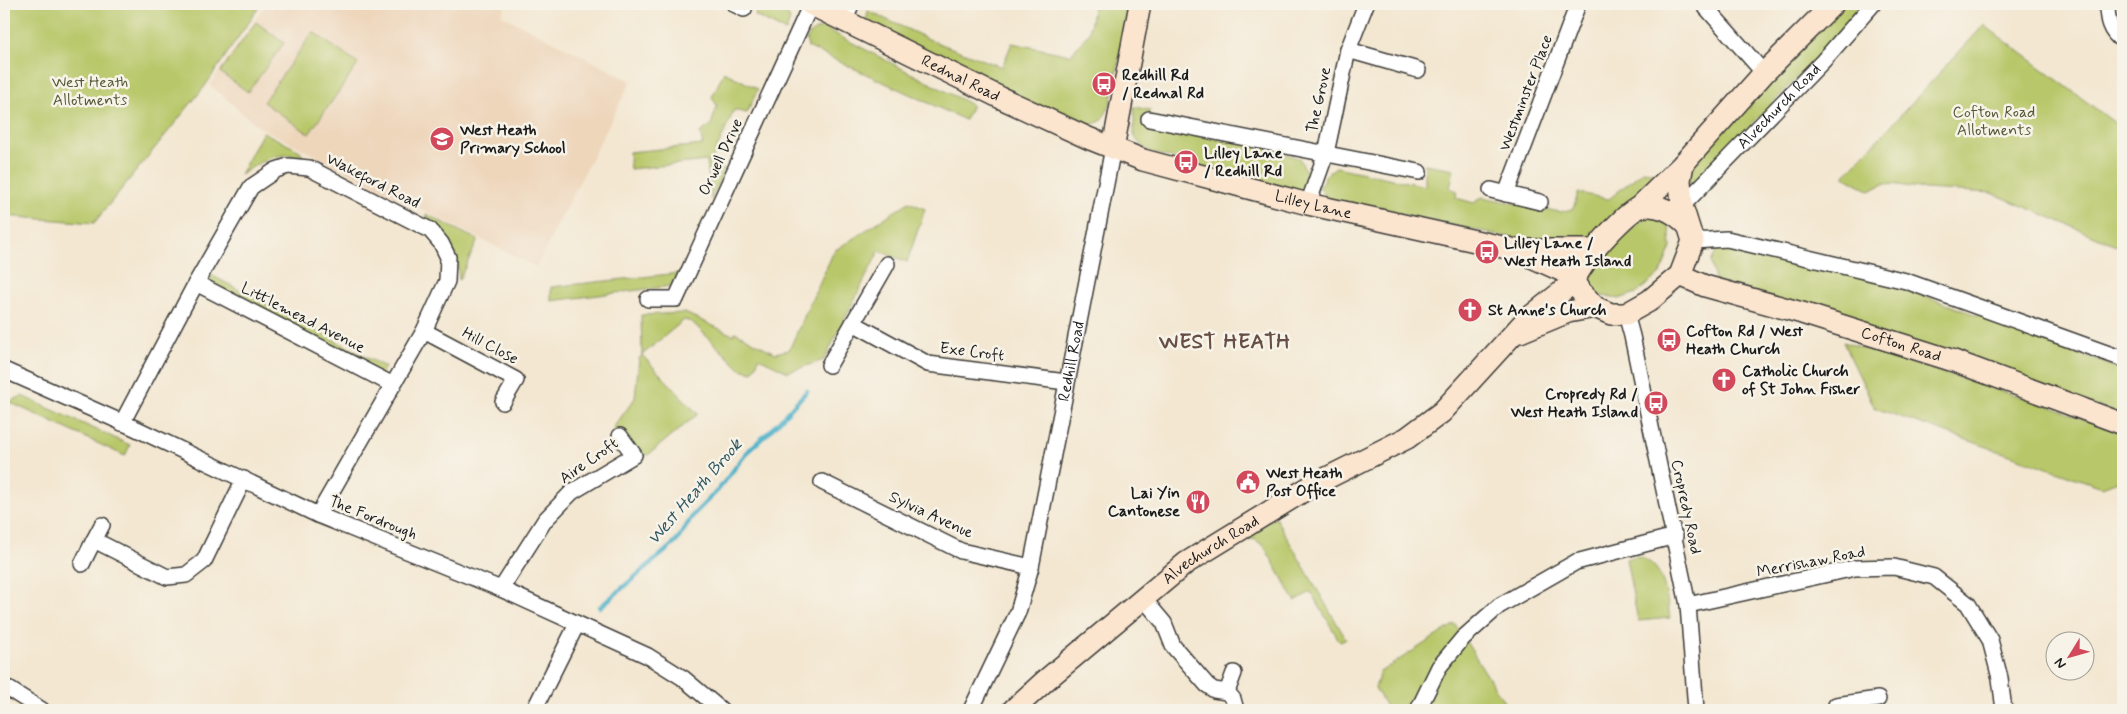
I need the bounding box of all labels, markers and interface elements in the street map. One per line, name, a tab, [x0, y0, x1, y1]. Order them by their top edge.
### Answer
street label: Westminster Place	[1494, 32, 1558, 154]
street label: Rednal Road	[918, 50, 1004, 106]
street label: Alvechurch Road	[1732, 59, 1825, 154]
place label: Redhill Rd / Rednal Rd	[1122, 65, 1204, 104]
street label: The Grove	[1302, 65, 1336, 135]
bus stop icon: Redhill Rd / Rednal Rd	[1091, 71, 1117, 97]
park label: West Heath Allotments	[52, 72, 128, 111]
park label: Cofton Road Allotments	[1953, 102, 2035, 141]
street label: Orwell Drive	[694, 115, 748, 199]
place label: West Heath Primary School	[459, 120, 566, 159]
school or university icon: West Heath Primary School	[429, 126, 455, 152]
place label: Lilley Lane / Redhill Rd	[1204, 143, 1282, 182]
street label: Wakeford Road	[322, 148, 423, 215]
bus stop icon: Lilley Lane / Redhill Rd	[1173, 149, 1199, 175]
street label: Lilley Lane	[1273, 185, 1354, 224]
place label: Lilley Lane / West Heath Island	[1503, 233, 1631, 272]
bus stop icon: Lilley Lane / West Heath Island	[1474, 239, 1500, 265]
street label: Littlemead Avenue	[237, 278, 369, 358]
church icon: St Anne's Church	[1457, 297, 1483, 323]
place label: St Anne's Church	[1488, 300, 1607, 321]
street label: Redhill Road	[1053, 319, 1089, 403]
place label: Cofton Rd / West Heath Church	[1686, 321, 1804, 360]
street label: Hill Close	[458, 322, 522, 370]
street label: Cofton Road	[1858, 322, 1944, 367]
bus stop icon: Cofton Rd / West Heath Church	[1656, 327, 1682, 353]
district label: WEST HEATH	[1158, 328, 1291, 356]
street label: Exe Croft	[938, 338, 1006, 366]
place label: Catholic Church of St John Fisher	[1742, 361, 1860, 400]
church icon: Catholic Church of St John Fisher	[1711, 367, 1737, 393]
place label: Cropredy Rd / West Heath Island	[1510, 384, 1638, 423]
bus stop icon: Cropredy Rd / West Heath Island	[1643, 390, 1669, 416]
street label: Aire Croft	[555, 433, 623, 489]
water label: West Heath Brook	[642, 433, 748, 550]
street label: Cropredy Road	[1666, 458, 1706, 556]
place label: West Heath Post Office	[1265, 463, 1342, 502]
public building icon: West Heath Post Office	[1235, 469, 1261, 495]
place label: Lai Yin Cantonese	[1108, 483, 1180, 522]
street label: Sylvia Avenue	[885, 486, 977, 544]
restaurant icon: Lai Yin Cantonese	[1185, 489, 1211, 515]
street label: The Fordrough	[326, 491, 420, 545]
street label: Alvechurch Road	[1158, 510, 1263, 589]
street label: Merrishaw Road	[1755, 541, 1867, 583]
north arrow	[2044, 632, 2094, 682]
text: N	[2050, 654, 2070, 672]

